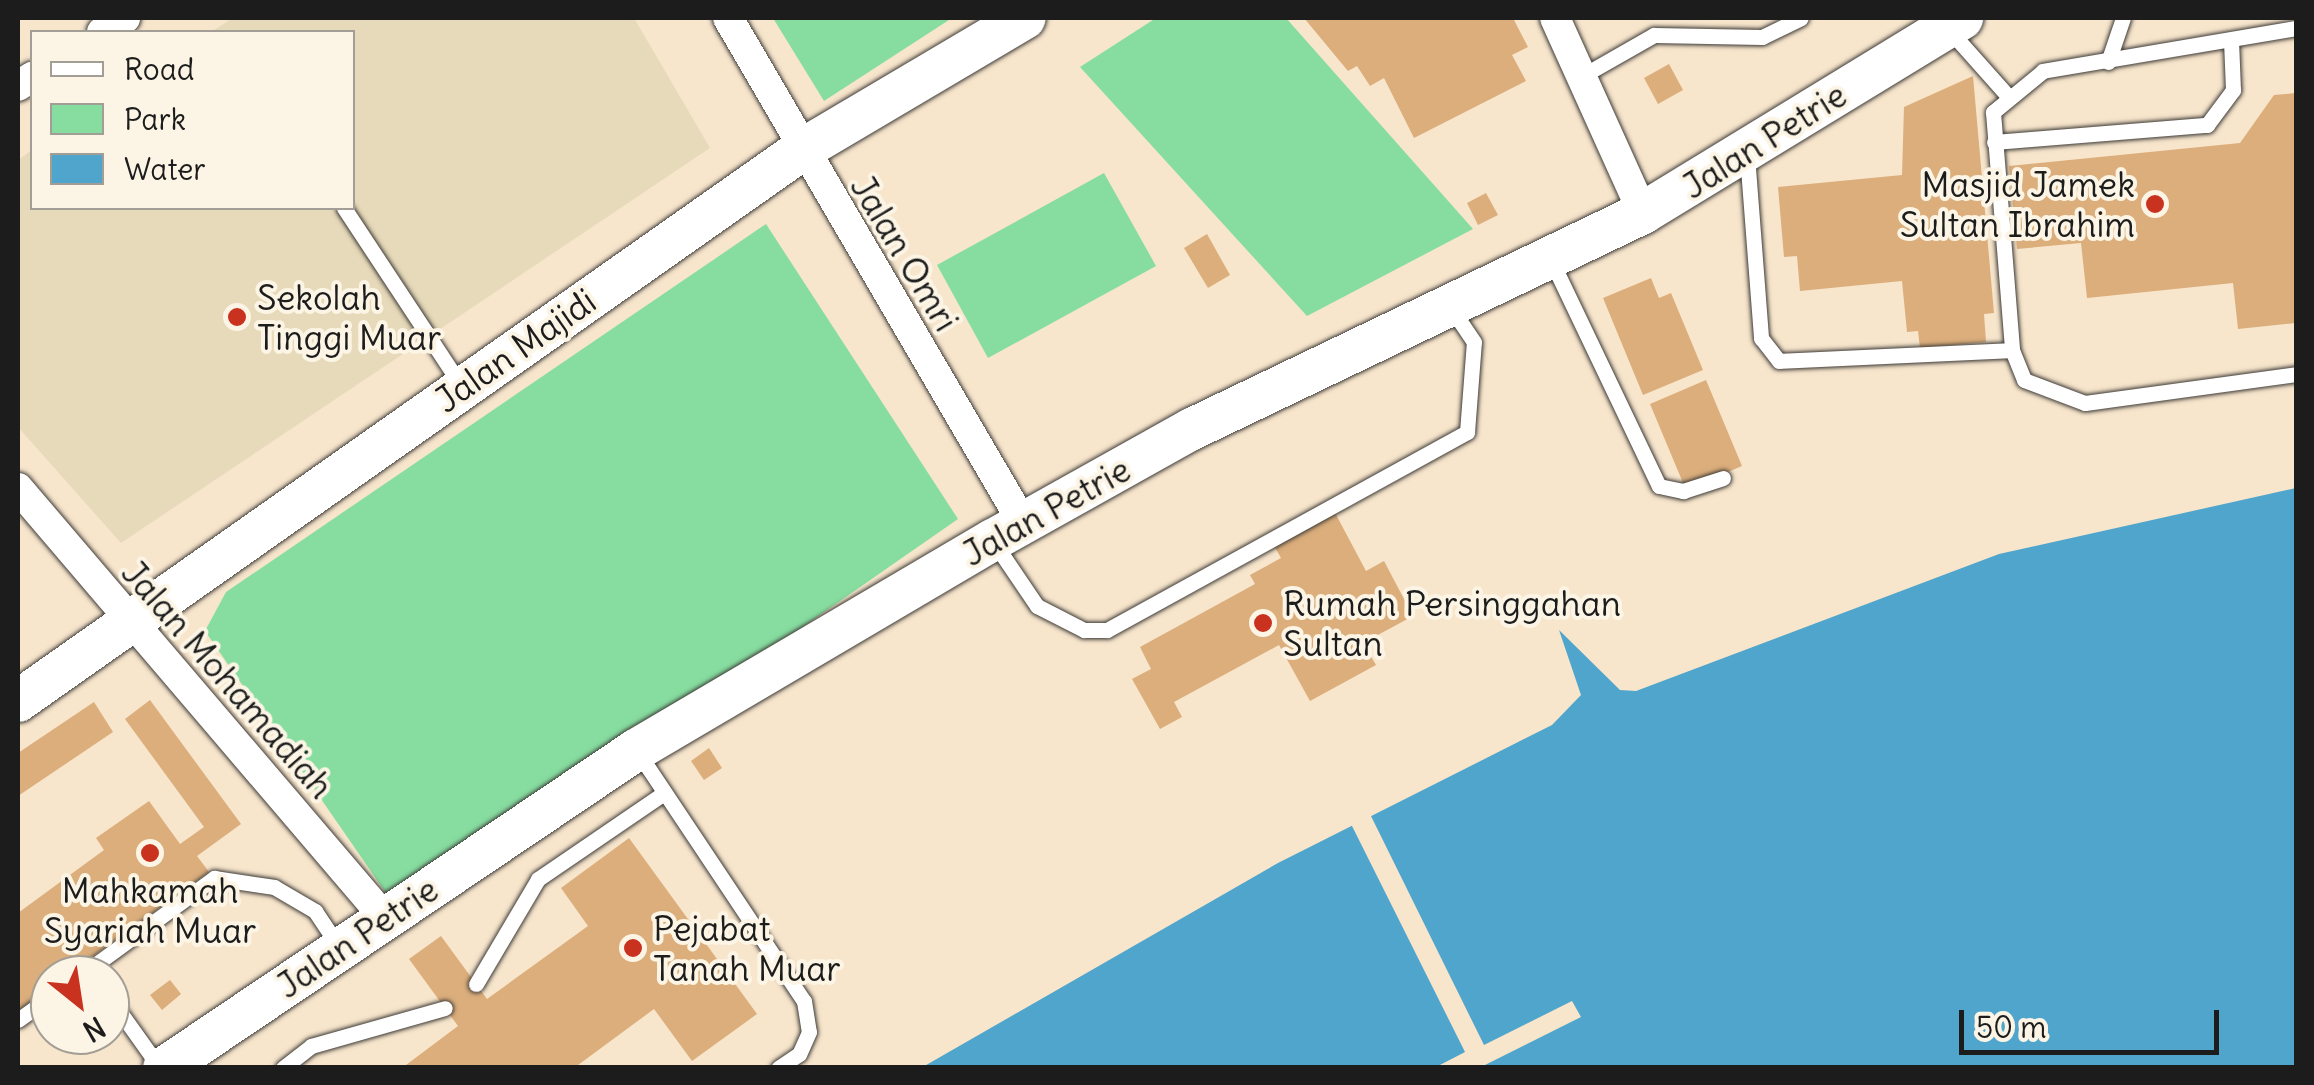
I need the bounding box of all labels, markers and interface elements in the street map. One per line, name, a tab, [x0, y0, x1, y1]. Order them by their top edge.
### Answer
legend	[30, 30, 355, 210]
text: Road	[124, 50, 194, 88]
street label: Jalan Petrie	[1674, 73, 1854, 207]
text: Park	[124, 100, 186, 138]
text: Water	[124, 150, 206, 188]
place label: Masjid Jamek Sultan Ibrahim	[1900, 163, 2135, 245]
street label: Jalan Omri	[842, 168, 968, 338]
marker: Masjid Jamek Sultan Ibrahim	[2144, 193, 2166, 215]
place label: Sekolah Tinggi Muar	[257, 276, 441, 358]
street label: Jalan Majidi	[427, 279, 603, 421]
marker: Sekolah Tinggi Muar	[226, 306, 248, 328]
street label: Jalan Petrie	[955, 448, 1137, 574]
street label: Jalan Mohamadiah	[113, 552, 343, 806]
place label: Rumah Persinggahan Sultan	[1283, 582, 1621, 664]
marker: Rumah Persinggahan Sultan	[1252, 612, 1274, 634]
marker: Mahkamah Syariah Muar	[139, 842, 161, 864]
street label: Jalan Petrie	[268, 868, 446, 1006]
place label: Mahkamah Syariah Muar	[44, 869, 256, 951]
place label: Pejabat Tanah Muar	[653, 907, 841, 989]
marker: Pejabat Tanah Muar	[622, 937, 644, 959]
north arrow	[30, 955, 130, 1055]
scale bar	[1964, 990, 2224, 1052]
text: 50 m	[1976, 1008, 2046, 1046]
text: N	[77, 1009, 111, 1050]

